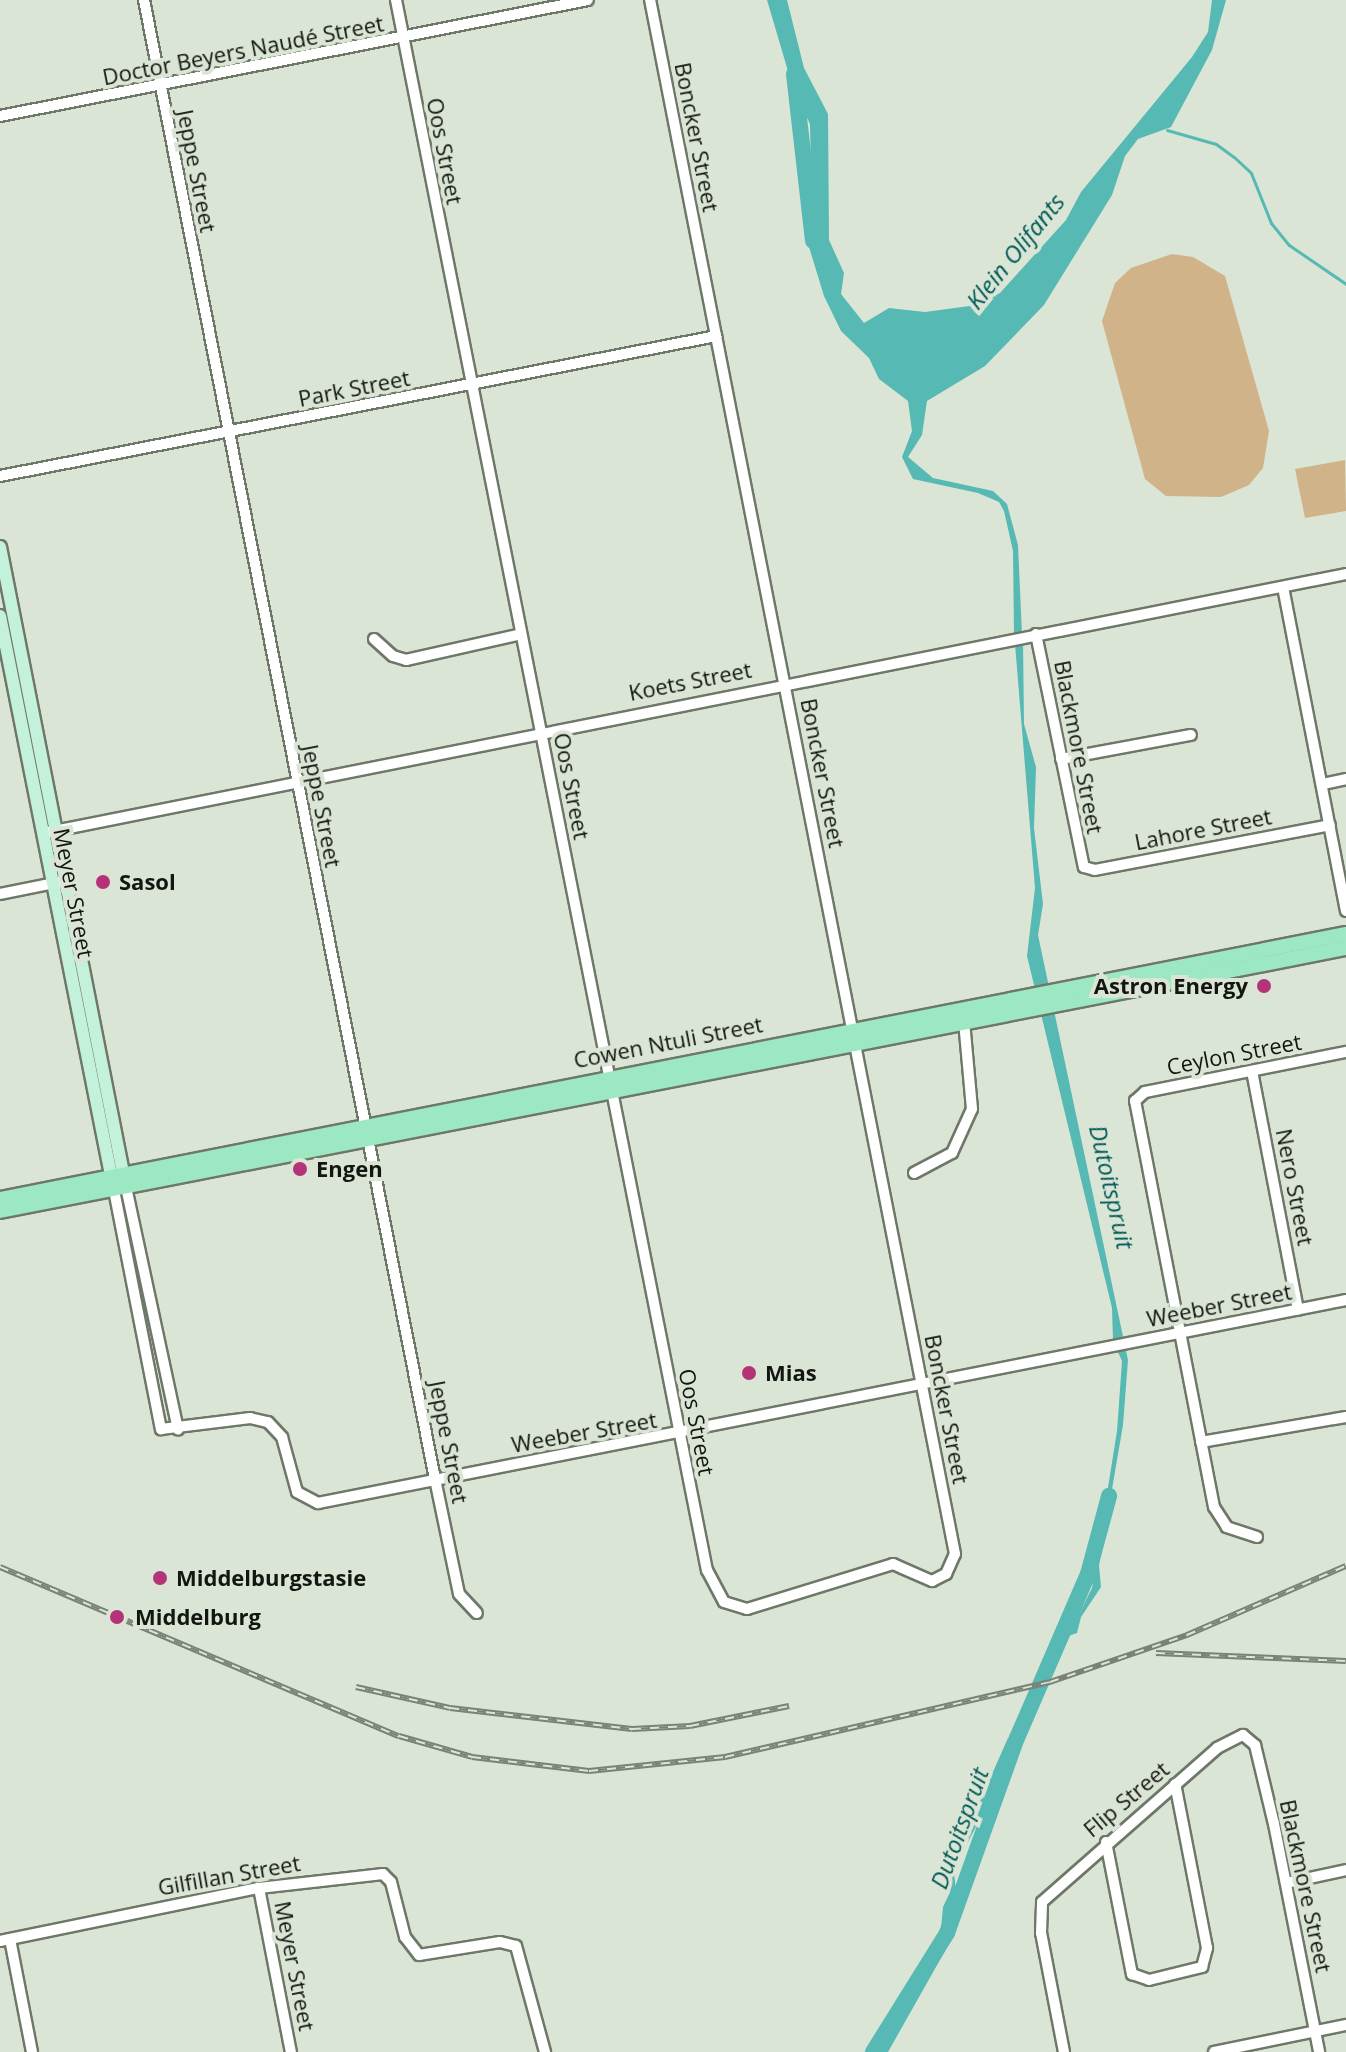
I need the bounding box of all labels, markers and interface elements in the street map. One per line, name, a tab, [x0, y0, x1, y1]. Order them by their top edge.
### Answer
street label: Doctor Beyers Naudé Street	[100, 10, 386, 90]
street label: Boncker Street	[670, 60, 724, 214]
street label: Oos Street	[422, 95, 468, 207]
street label: Jeppe Street	[172, 107, 222, 235]
water label: Klein Olifants	[960, 187, 1070, 315]
street label: Park Street	[296, 364, 412, 412]
street label: Koets Street	[626, 656, 754, 706]
street label: Blackmore Street	[1049, 658, 1109, 836]
street label: Boncker Street	[796, 696, 850, 850]
street label: Oos Street	[549, 730, 595, 842]
street label: Jeppe Street	[297, 742, 347, 870]
street label: Lahore Street	[1132, 803, 1274, 855]
street label: Meyer Street	[48, 826, 100, 960]
place label: Sasol	[119, 869, 176, 895]
marker: Sasol	[94, 873, 112, 891]
place label: Astron Energy	[1094, 973, 1248, 999]
marker: Astron Energy	[1255, 977, 1273, 995]
street label: Cowen Ntuli Street	[571, 1011, 765, 1073]
street label: Ceylon Street	[1164, 1028, 1304, 1080]
water label: Dutoitspruit	[1084, 1122, 1140, 1252]
street label: Nero Street	[1271, 1126, 1319, 1248]
place label: Engen	[316, 1156, 383, 1182]
marker: Engen	[291, 1160, 309, 1178]
street label: Weeber Street	[1144, 1278, 1294, 1332]
street label: Boncker Street	[920, 1332, 974, 1486]
place label: Mias	[765, 1360, 817, 1386]
marker: Mias	[740, 1364, 758, 1382]
street label: Oos Street	[674, 1366, 720, 1478]
street label: Jeppe Street	[424, 1378, 474, 1506]
street label: Weeber Street	[509, 1406, 659, 1458]
place label: Middelburgstasie	[176, 1565, 366, 1591]
marker: Middelburgstasie	[151, 1569, 169, 1587]
place label: Middelburg	[135, 1604, 261, 1630]
marker: Middelburg	[106, 1606, 128, 1628]
street label: Flip Street	[1078, 1756, 1174, 1842]
water label: Dutoitspruit	[924, 1764, 994, 1892]
street label: Blackmore Street	[1275, 1797, 1337, 1975]
street label: Gilfillan Street	[156, 1849, 302, 1901]
street label: Meyer Street	[269, 1899, 321, 2033]

